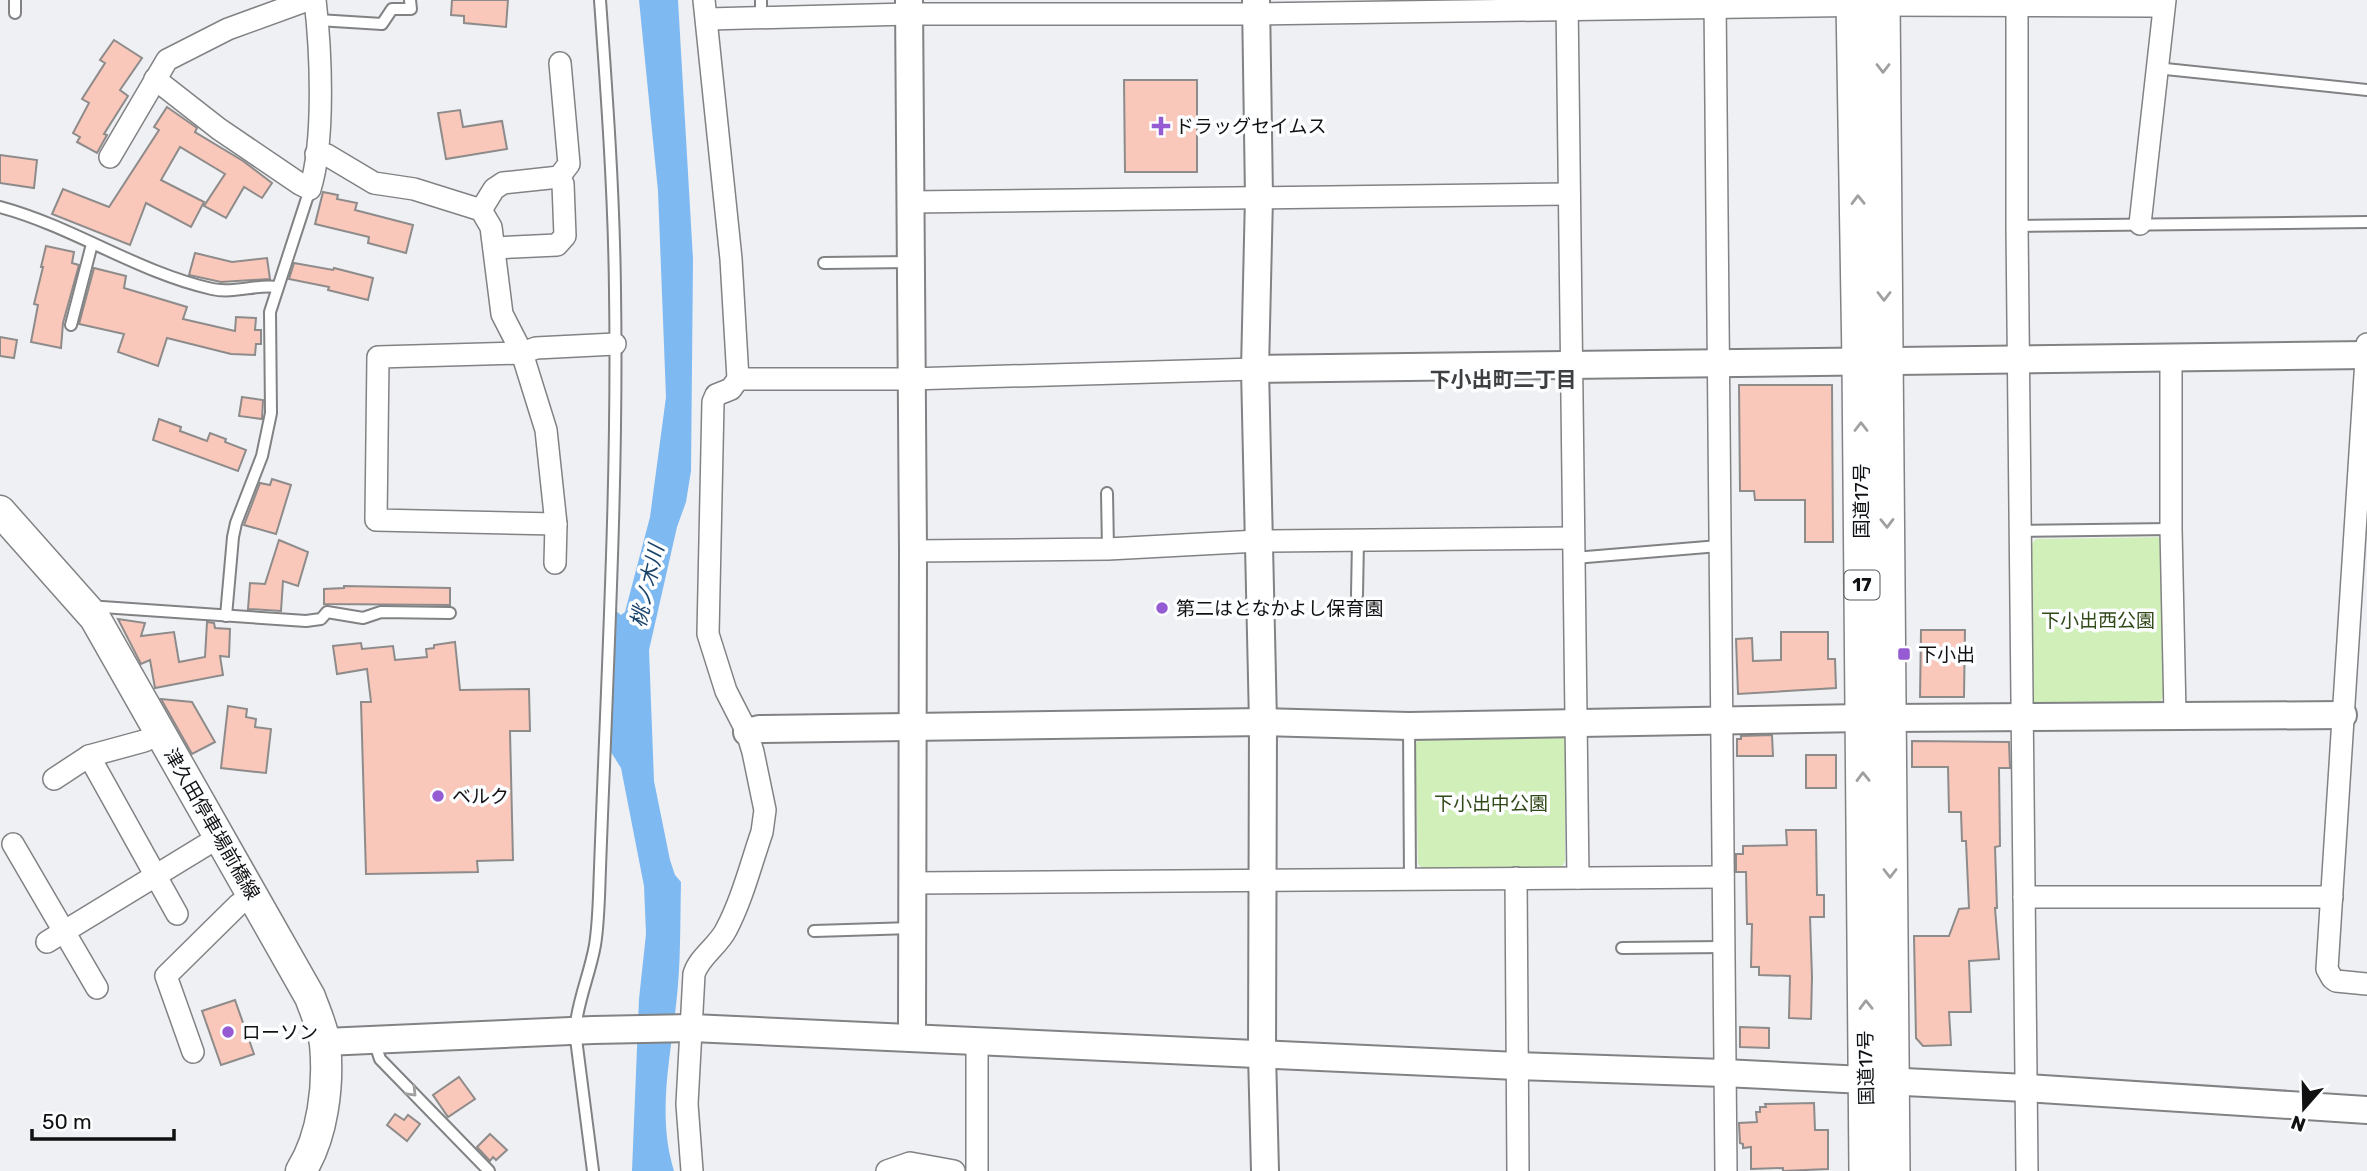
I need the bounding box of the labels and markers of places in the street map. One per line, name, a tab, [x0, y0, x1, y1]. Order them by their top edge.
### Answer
place label: ドラッグセイムス	[1175, 115, 1327, 138]
marker: ドラッグセイムス	[1153, 118, 1169, 134]
place label: 第二はとなかよし保育園	[1176, 597, 1383, 620]
marker: 第二はとなかよし保育園	[1154, 600, 1170, 616]
place label: 下小出	[1918, 643, 1975, 666]
marker: 下小出	[1896, 646, 1912, 662]
place label: ベルク	[452, 785, 509, 808]
marker: ベルク	[430, 788, 446, 804]
place label: ローソン	[242, 1021, 318, 1044]
marker: ローソン	[220, 1024, 236, 1040]

